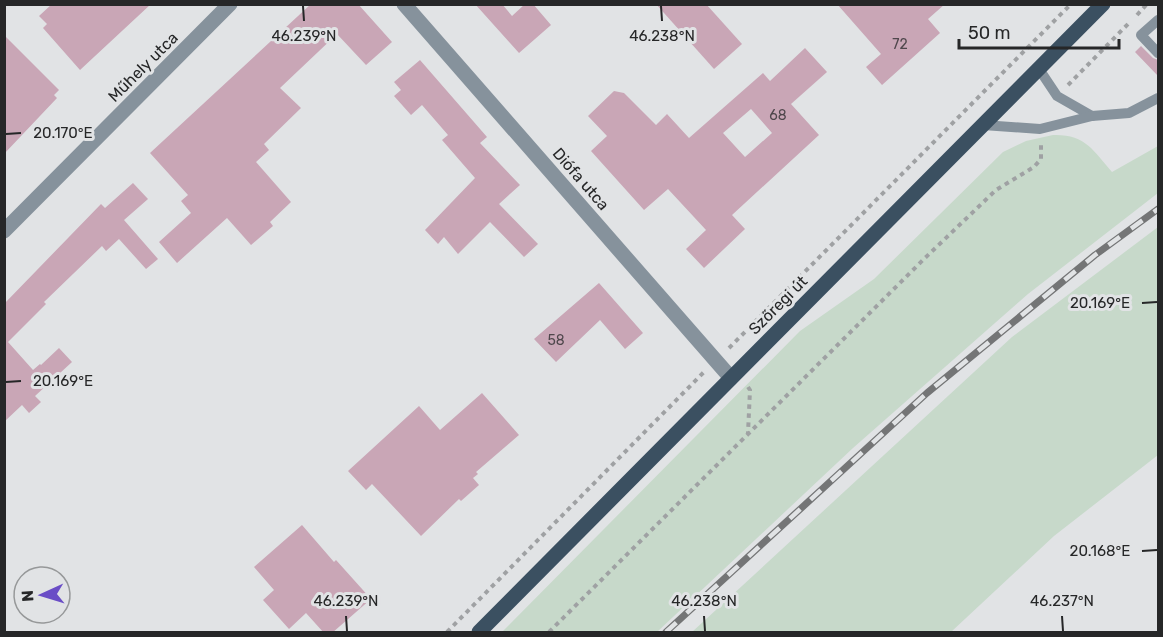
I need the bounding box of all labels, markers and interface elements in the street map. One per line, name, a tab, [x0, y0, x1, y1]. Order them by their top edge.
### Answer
scale bar	[959, 12, 1120, 50]
text: 50 m	[968, 22, 1011, 44]
text: 46.239°N	[271, 27, 337, 45]
text: 46.238°N	[629, 27, 695, 45]
street label: Műhely utca	[104, 28, 182, 106]
house number: 72	[892, 36, 908, 53]
house number: 68	[769, 107, 787, 124]
text: 20.170°E	[33, 124, 93, 142]
street label: Diófa utca	[549, 144, 613, 214]
street label: Szőregi út	[745, 272, 811, 338]
text: 20.169°E	[1070, 294, 1130, 312]
house number: 58	[547, 332, 565, 349]
text: 20.169°E	[33, 372, 93, 390]
text: 20.168°E	[1070, 542, 1130, 560]
north arrow	[12, 565, 72, 625]
text: N	[18, 590, 37, 602]
text: 46.239°N	[313, 592, 379, 610]
text: 46.238°N	[671, 592, 737, 610]
text: 46.237°N	[1030, 592, 1094, 610]

